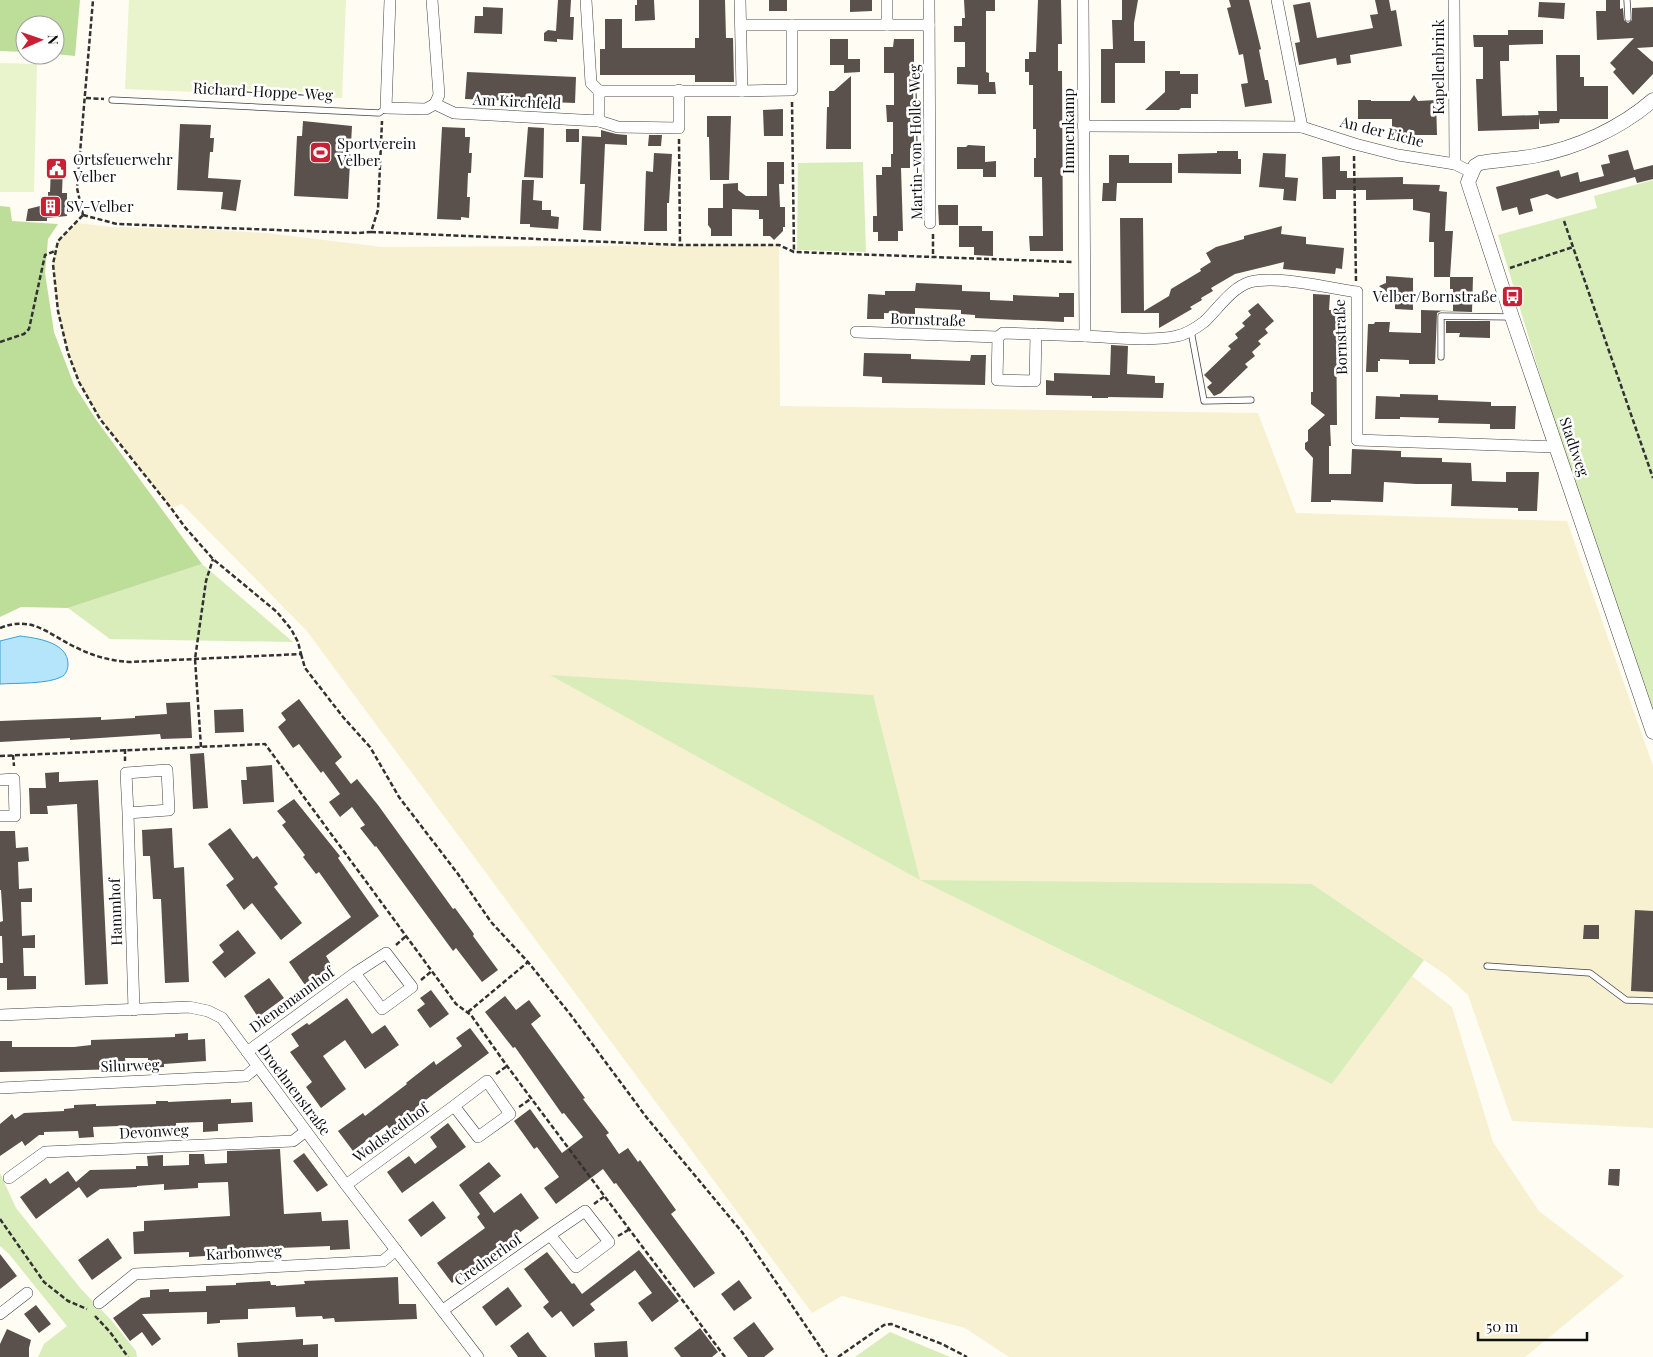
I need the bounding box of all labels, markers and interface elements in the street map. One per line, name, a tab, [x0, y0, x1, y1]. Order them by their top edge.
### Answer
north arrow	[15, 15, 65, 65]
street label: Kapellenbrink	[1428, 19, 1448, 115]
text: N	[44, 34, 63, 45]
street label: Martin-von-Holle-Weg	[904, 64, 926, 220]
street label: Richard-Hoppe-Weg	[193, 77, 334, 105]
street label: Immenkamp	[1058, 88, 1078, 174]
street label: Am Kirchfeld	[471, 89, 562, 113]
street label: An der Eiche	[1337, 111, 1426, 151]
place label: Sportverein Velber	[336, 133, 416, 170]
sports icon: Sportverein Velber	[309, 141, 333, 165]
place label: Ortsfeuerwehr Velber	[72, 149, 173, 186]
public building icon: Ortsfeuerwehr Velber	[45, 157, 69, 181]
building icon: SV-Velber	[38, 195, 62, 219]
place label: SV-Velber	[66, 196, 134, 216]
bus stop icon: Velber/Bornstraße	[1501, 285, 1525, 309]
place label: Velber/Bornstraße	[1372, 286, 1497, 306]
street label: Bornstraße	[1329, 299, 1351, 375]
street label: Bornstraße	[890, 308, 966, 330]
street label: Stadtweg	[1555, 414, 1594, 479]
street label: Hammhof	[104, 877, 126, 946]
street label: Dienemannhof	[245, 961, 339, 1037]
street label: Droehnenstraße	[254, 1040, 336, 1139]
street label: Silurweg	[100, 1054, 160, 1076]
street label: Woldstedthof	[348, 1097, 433, 1167]
street label: Devonweg	[119, 1119, 189, 1143]
street label: Crednerhof	[450, 1228, 526, 1290]
street label: Karbonweg	[205, 1240, 283, 1264]
scale bar	[1478, 1310, 1587, 1342]
text: 50 m	[1486, 1316, 1519, 1336]

